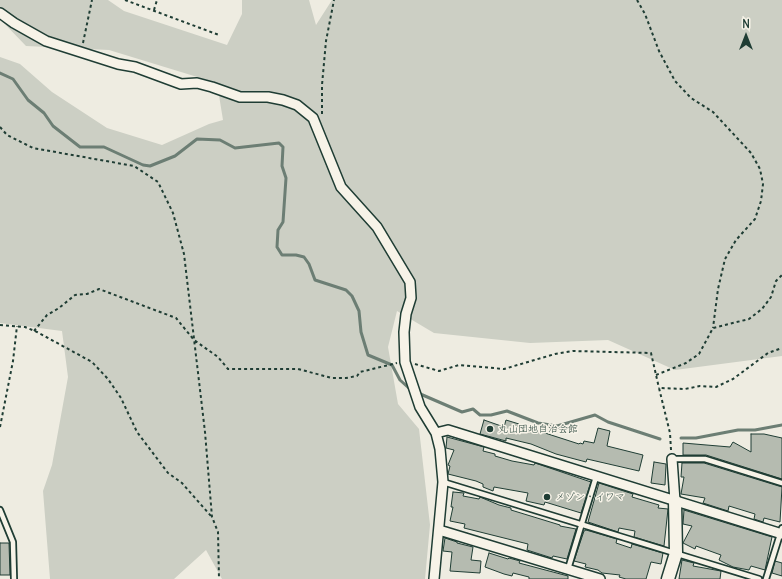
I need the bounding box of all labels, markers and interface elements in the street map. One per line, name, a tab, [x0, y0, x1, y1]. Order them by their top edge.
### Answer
north arrow	[726, 16, 766, 56]
text: N	[742, 17, 750, 31]
place label: 丸山団地自治会館	[498, 423, 578, 435]
marker: 丸山団地自治会館	[485, 424, 495, 434]
place label: メゾン・イワマ	[555, 491, 625, 503]
marker: メゾン・イワマ	[542, 492, 552, 502]

